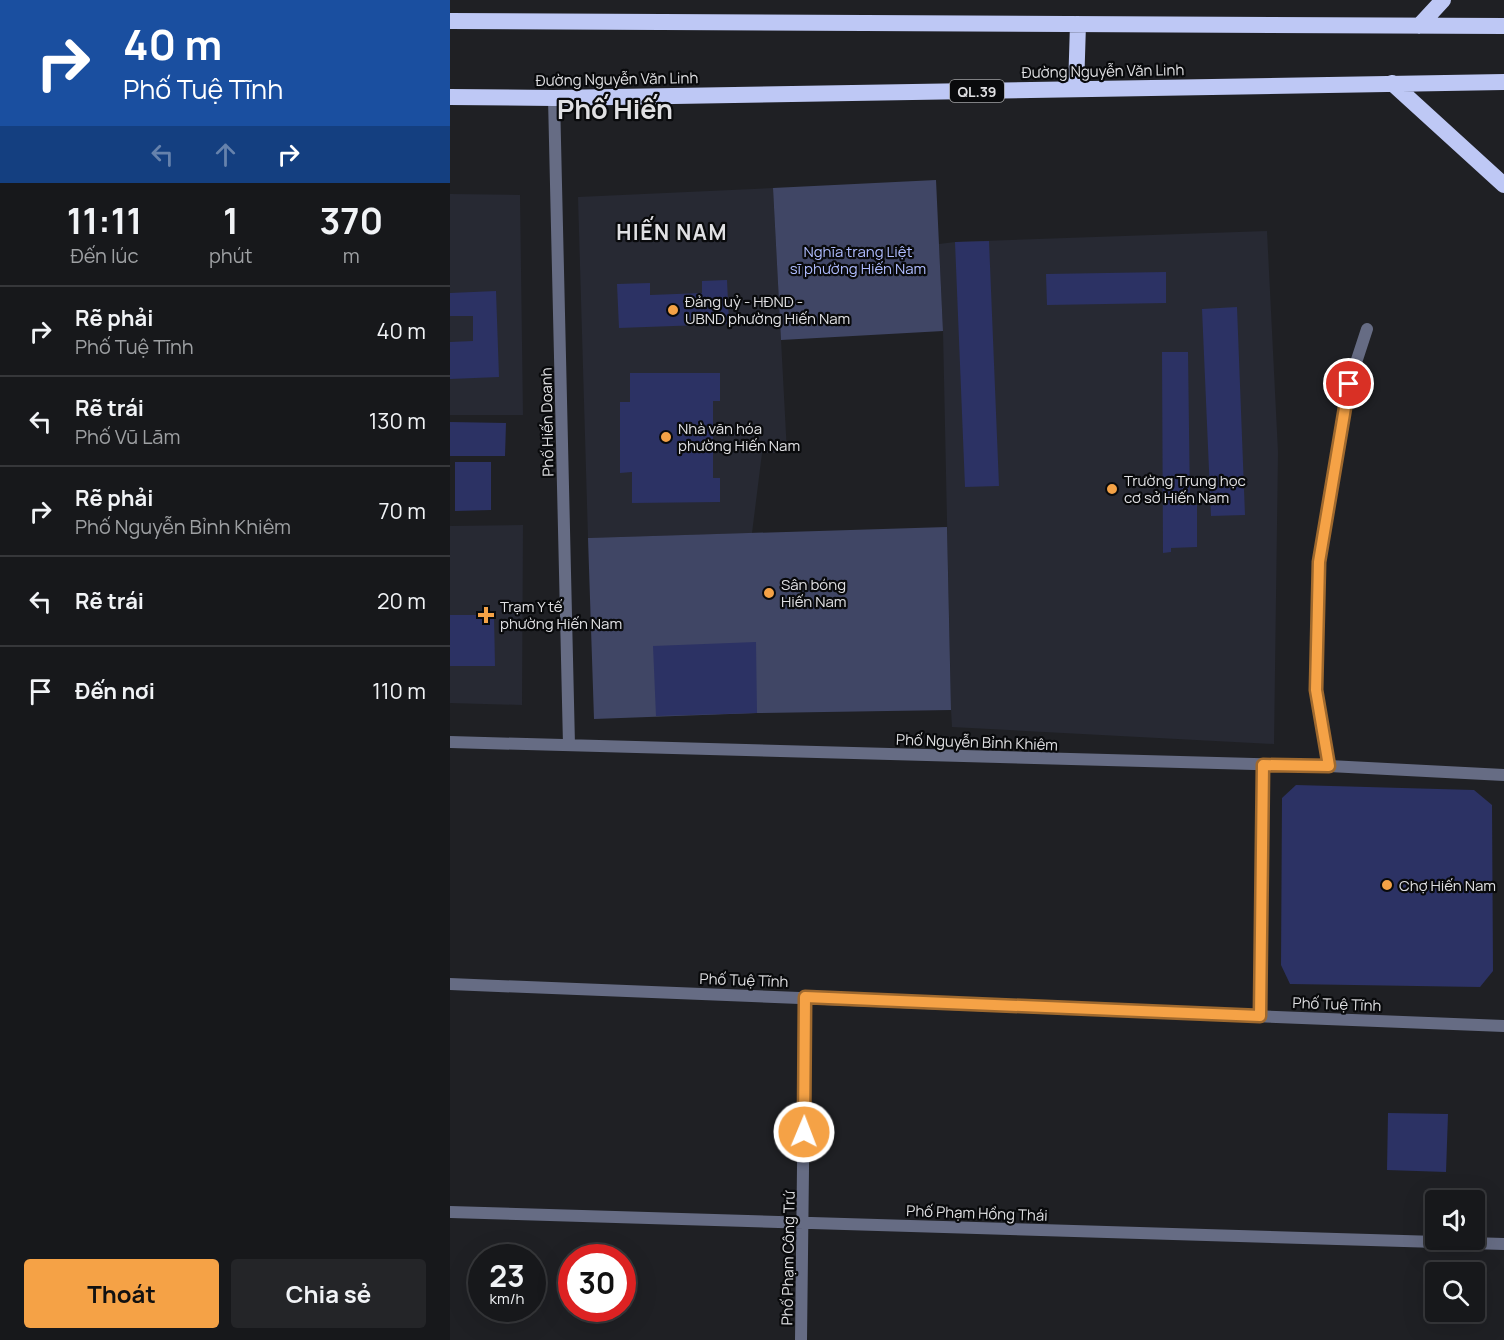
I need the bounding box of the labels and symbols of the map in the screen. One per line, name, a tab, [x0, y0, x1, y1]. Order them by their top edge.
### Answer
street label: Đường Nguyễn Văn Linh	[1022, 59, 1185, 83]
street label: Đường Nguyễn Văn Linh	[536, 67, 699, 91]
road number: QL.39	[950, 80, 1004, 102]
district label: Phố Hiến	[557, 90, 673, 127]
district label: HIẾN NAM	[616, 216, 728, 246]
park label: Nghĩa trang Liệt sĩ phường Hiến Nam	[790, 241, 926, 279]
place label: Đảng uỷ - HĐND - UBND phường Hiến Nam	[685, 291, 850, 329]
marker: Đảng uỷ - HĐND - UBND phường Hiến Nam	[666, 303, 680, 317]
pin	[1323, 358, 1374, 409]
street label: Phố Hiến Doanh	[536, 367, 558, 477]
place label: Nhà văn hóa phường Hiến Nam	[678, 418, 800, 456]
marker: Nhà văn hóa phường Hiến Nam	[659, 430, 673, 444]
place label: Trường Trung học cơ sở Hiến Nam	[1124, 470, 1246, 508]
marker: Trường Trung học cơ sở Hiến Nam	[1105, 482, 1119, 496]
place label: Sân bóng Hiến Nam	[781, 574, 847, 612]
marker: Sân bóng Hiến Nam	[762, 586, 776, 600]
place label: Trạm Y tế phường Hiến Nam	[500, 596, 622, 634]
marker: Trạm Y tế phường Hiến Nam	[477, 606, 495, 624]
street label: Phố Nguyễn Bỉnh Khiêm	[896, 729, 1058, 755]
place label: Chợ Hiến Nam	[1399, 875, 1496, 896]
marker: Chợ Hiến Nam	[1380, 878, 1394, 892]
street label: Phố Tuệ Tĩnh	[699, 968, 789, 992]
street label: Phố Tuệ Tĩnh	[1292, 992, 1382, 1016]
position arrow	[772, 1100, 836, 1164]
street label: Phố Phạm Công Trứ	[776, 1189, 800, 1326]
street label: Phố Phạm Hồng Thái	[906, 1200, 1048, 1226]
speed limit sign: 30	[558, 1244, 636, 1322]

